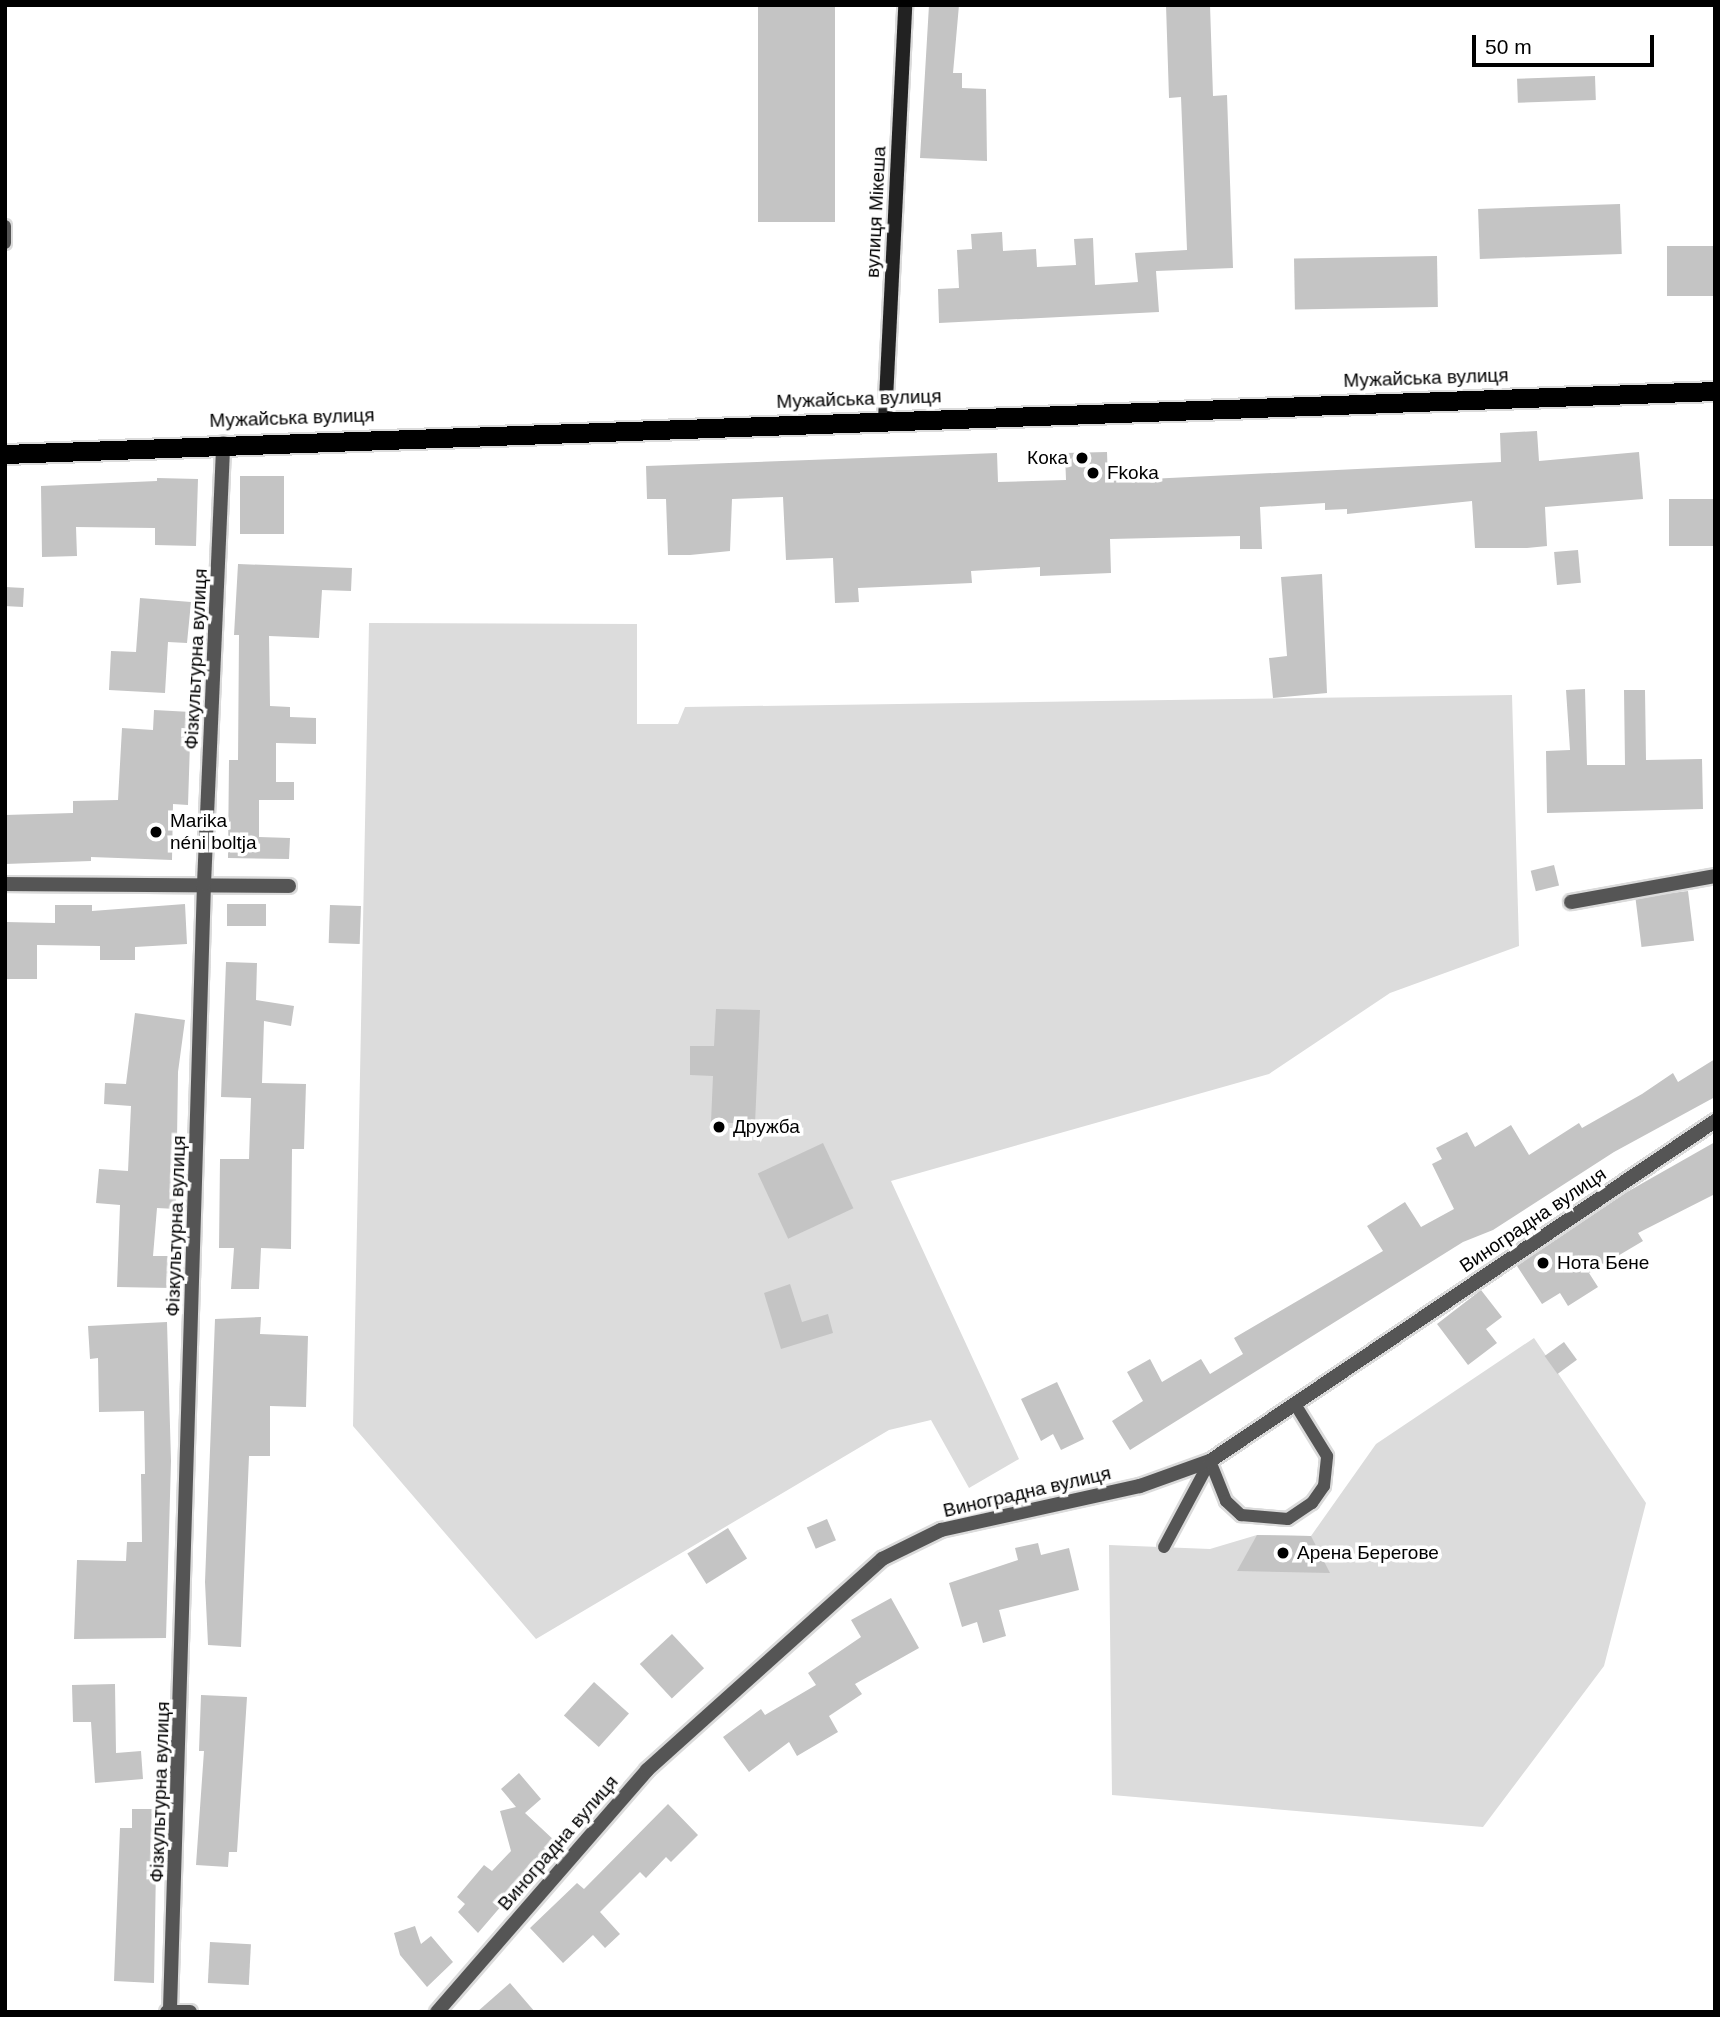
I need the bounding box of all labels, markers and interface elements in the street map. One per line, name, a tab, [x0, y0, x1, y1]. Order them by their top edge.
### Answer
scale bar	[1475, 21, 1657, 65]
text: 50 m	[1485, 35, 1532, 58]
street label: вулиця Мікеша	[861, 146, 891, 278]
street label: Мужайська вулиця	[1343, 364, 1509, 392]
street label: Мужайська вулиця	[776, 385, 942, 413]
street label: Мужайська вулиця	[209, 404, 375, 432]
place label: Кока	[1027, 447, 1068, 469]
marker: Кока	[1074, 450, 1090, 466]
place label: Fkoka	[1107, 462, 1159, 484]
marker: Fkoka	[1085, 465, 1101, 481]
street label: Фізкультурна вулиця	[180, 568, 212, 750]
place label: Marika néni boltja	[170, 810, 257, 854]
marker: Marika néni boltja	[148, 824, 164, 840]
place label: Дружба	[733, 1116, 800, 1138]
marker: Дружба	[711, 1119, 727, 1135]
street label: Фізкультурна вулиця	[161, 1135, 191, 1317]
street label: Виноградна вулиця	[1456, 1163, 1610, 1277]
place label: Нота Бене	[1557, 1252, 1649, 1274]
marker: Нота Бене	[1535, 1255, 1551, 1271]
street label: Виноградна вулиця	[941, 1462, 1113, 1522]
place label: Арена Берегове	[1297, 1542, 1439, 1564]
marker: Арена Берегове	[1275, 1545, 1291, 1561]
street label: Фізкультурна вулиця	[145, 1701, 175, 1883]
street label: Виноградна вулиця	[493, 1771, 623, 1915]

